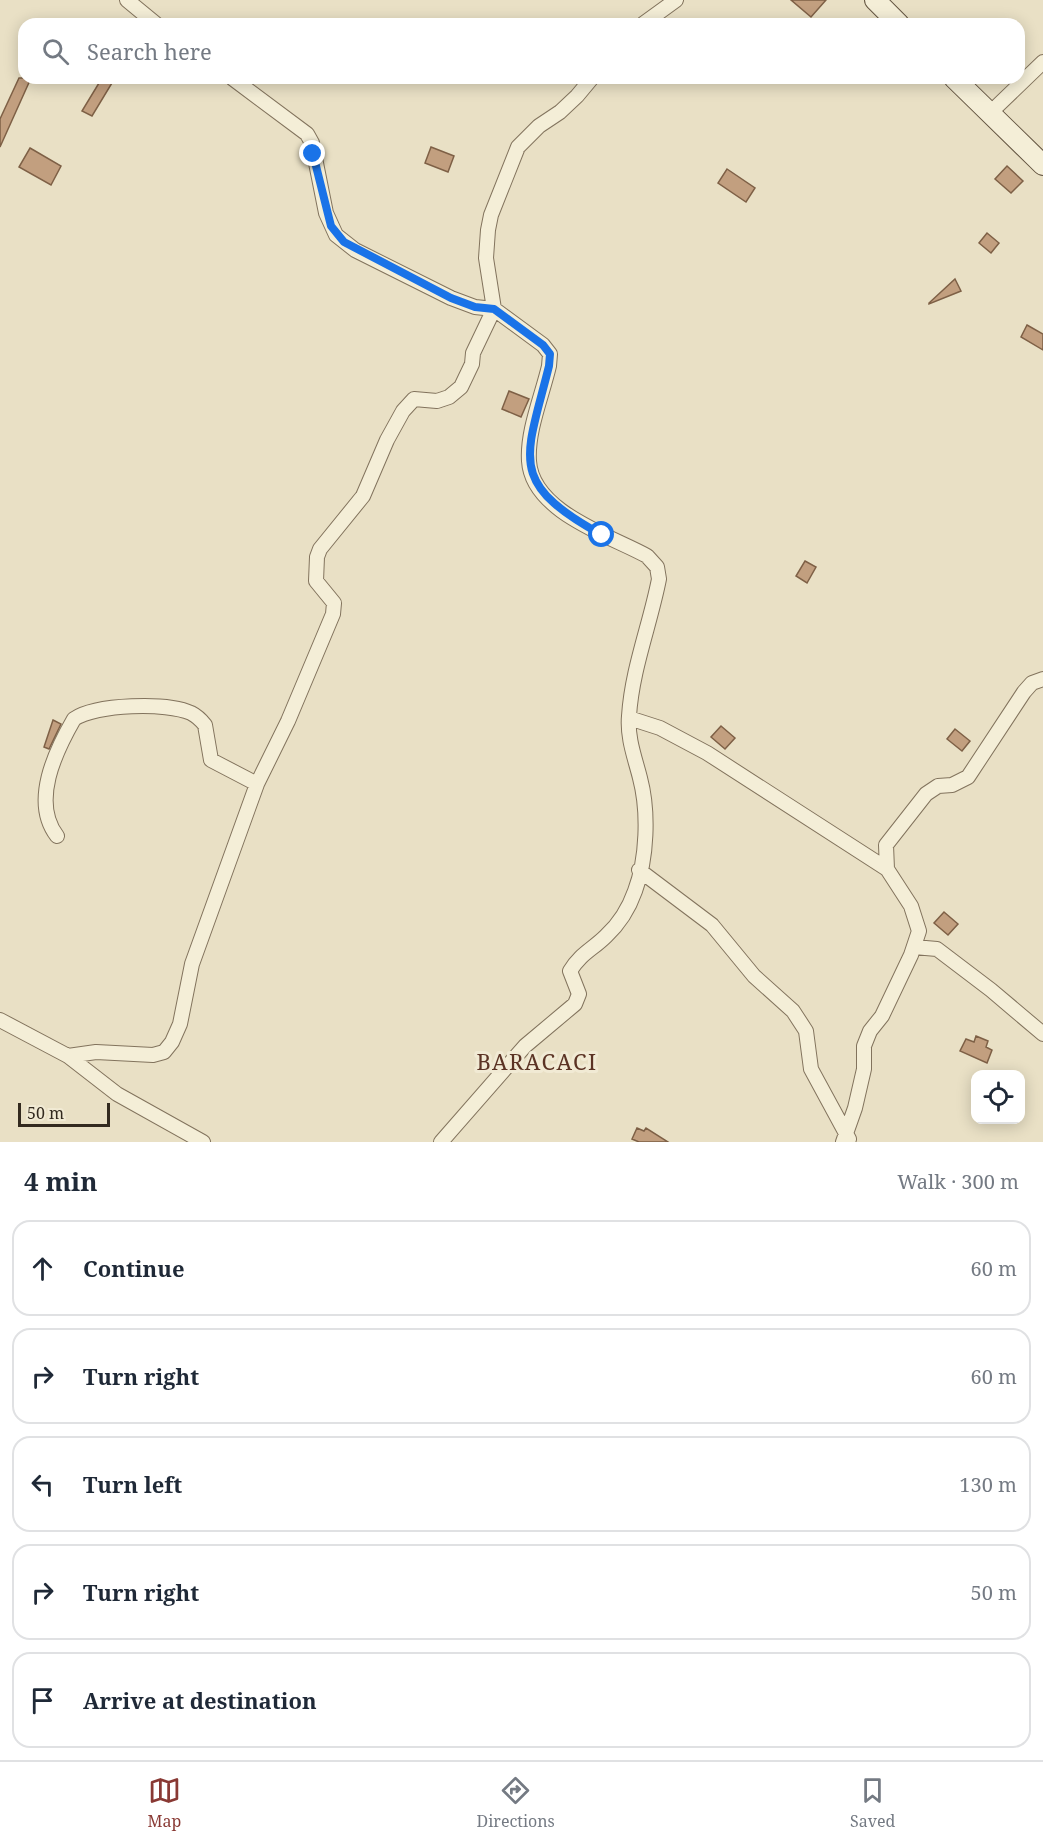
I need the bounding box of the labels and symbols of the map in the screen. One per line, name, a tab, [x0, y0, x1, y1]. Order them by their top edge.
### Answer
route end	[299, 140, 325, 166]
route start	[588, 521, 614, 547]
district label: BARACACI	[476, 1046, 598, 1076]
scale bar	[18, 1100, 110, 1128]

